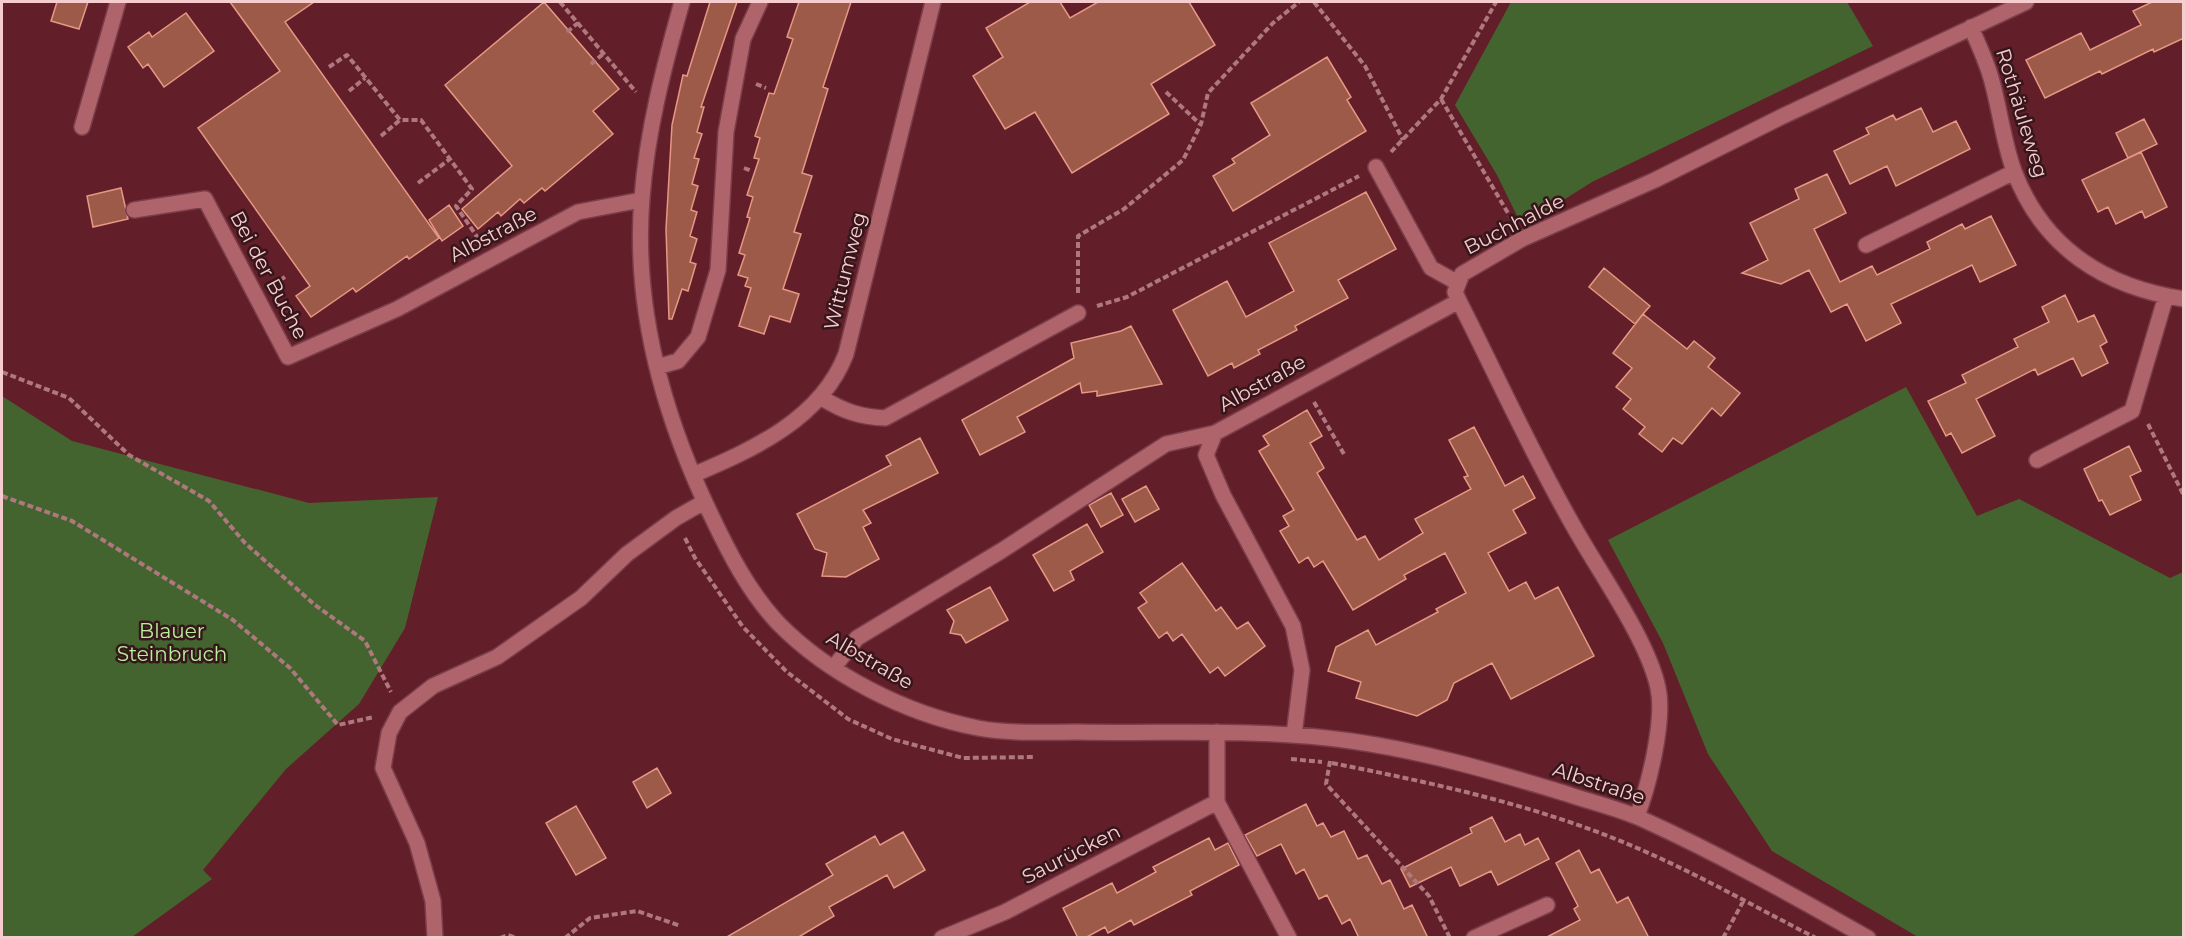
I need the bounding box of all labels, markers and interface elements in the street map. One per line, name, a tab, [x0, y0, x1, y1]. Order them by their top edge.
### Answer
street label: Rothäuleweg	[1991, 45, 2053, 181]
street label: Buchhalde	[1460, 188, 1568, 260]
street label: Albstraße	[445, 201, 541, 267]
street label: Bei der Buche	[225, 207, 313, 343]
street label: Wittumweg	[819, 210, 871, 332]
street label: Albstraße	[1214, 349, 1310, 417]
park label: Blauer Steinbruch	[117, 619, 227, 666]
street label: Albstraße	[823, 626, 917, 694]
street label: Albstraße	[1550, 757, 1648, 809]
street label: Saurücken	[1018, 819, 1124, 889]

